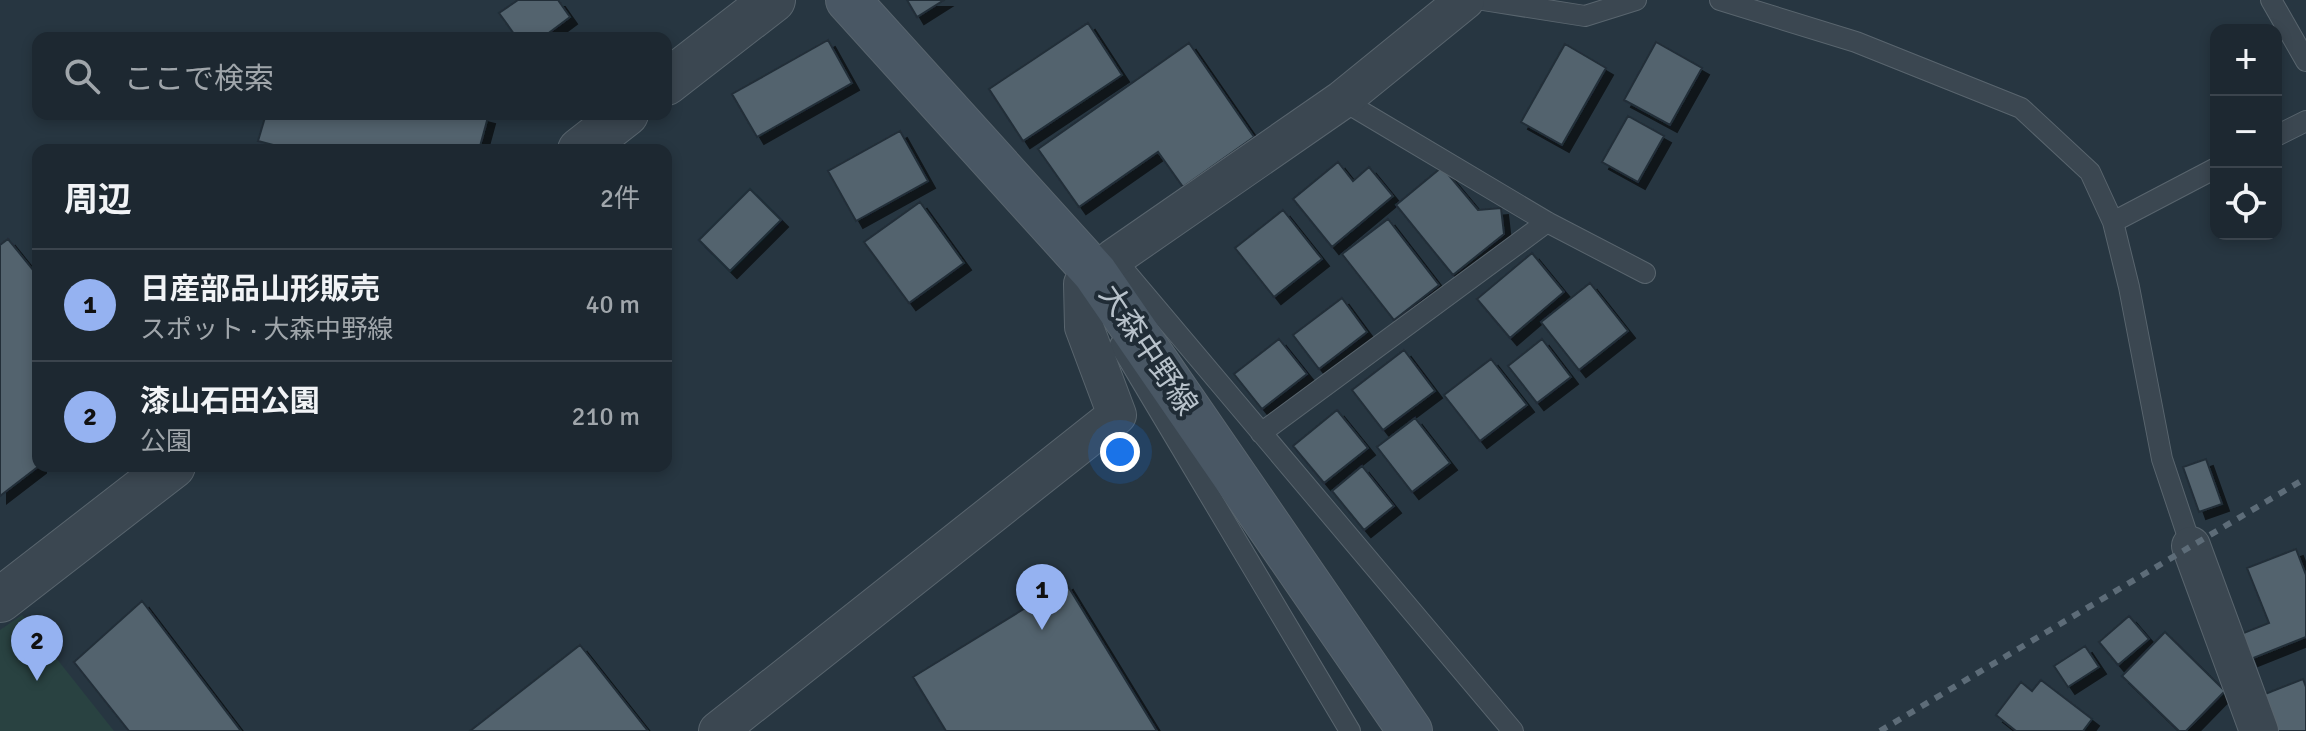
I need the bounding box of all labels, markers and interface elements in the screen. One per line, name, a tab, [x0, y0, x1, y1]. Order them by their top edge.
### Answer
map controls	[2210, 24, 2282, 240]
button: +	[2210, 24, 2282, 96]
search box	[32, 32, 672, 120]
icon: search	[60, 54, 104, 98]
text: ここで検索	[124, 61, 274, 98]
button: −	[2210, 96, 2282, 168]
button: locate	[2210, 168, 2282, 240]
text: 周辺	[64, 179, 132, 221]
text: 2件	[600, 183, 640, 215]
text: 日産部品山形販売	[140, 271, 380, 308]
street label: 大森中野線	[1091, 277, 1205, 423]
text: 1	[83, 289, 97, 321]
text: 40 m	[585, 289, 640, 321]
text: スポット · 大森中野線	[140, 314, 393, 346]
text: 漆山石田公園	[140, 383, 320, 420]
text: 2	[83, 401, 97, 433]
text: 210 m	[571, 401, 640, 433]
text: 公園	[140, 426, 192, 458]
your location	[1100, 432, 1140, 472]
pin: 1	[1016, 564, 1068, 630]
pin: 2	[11, 615, 63, 681]

